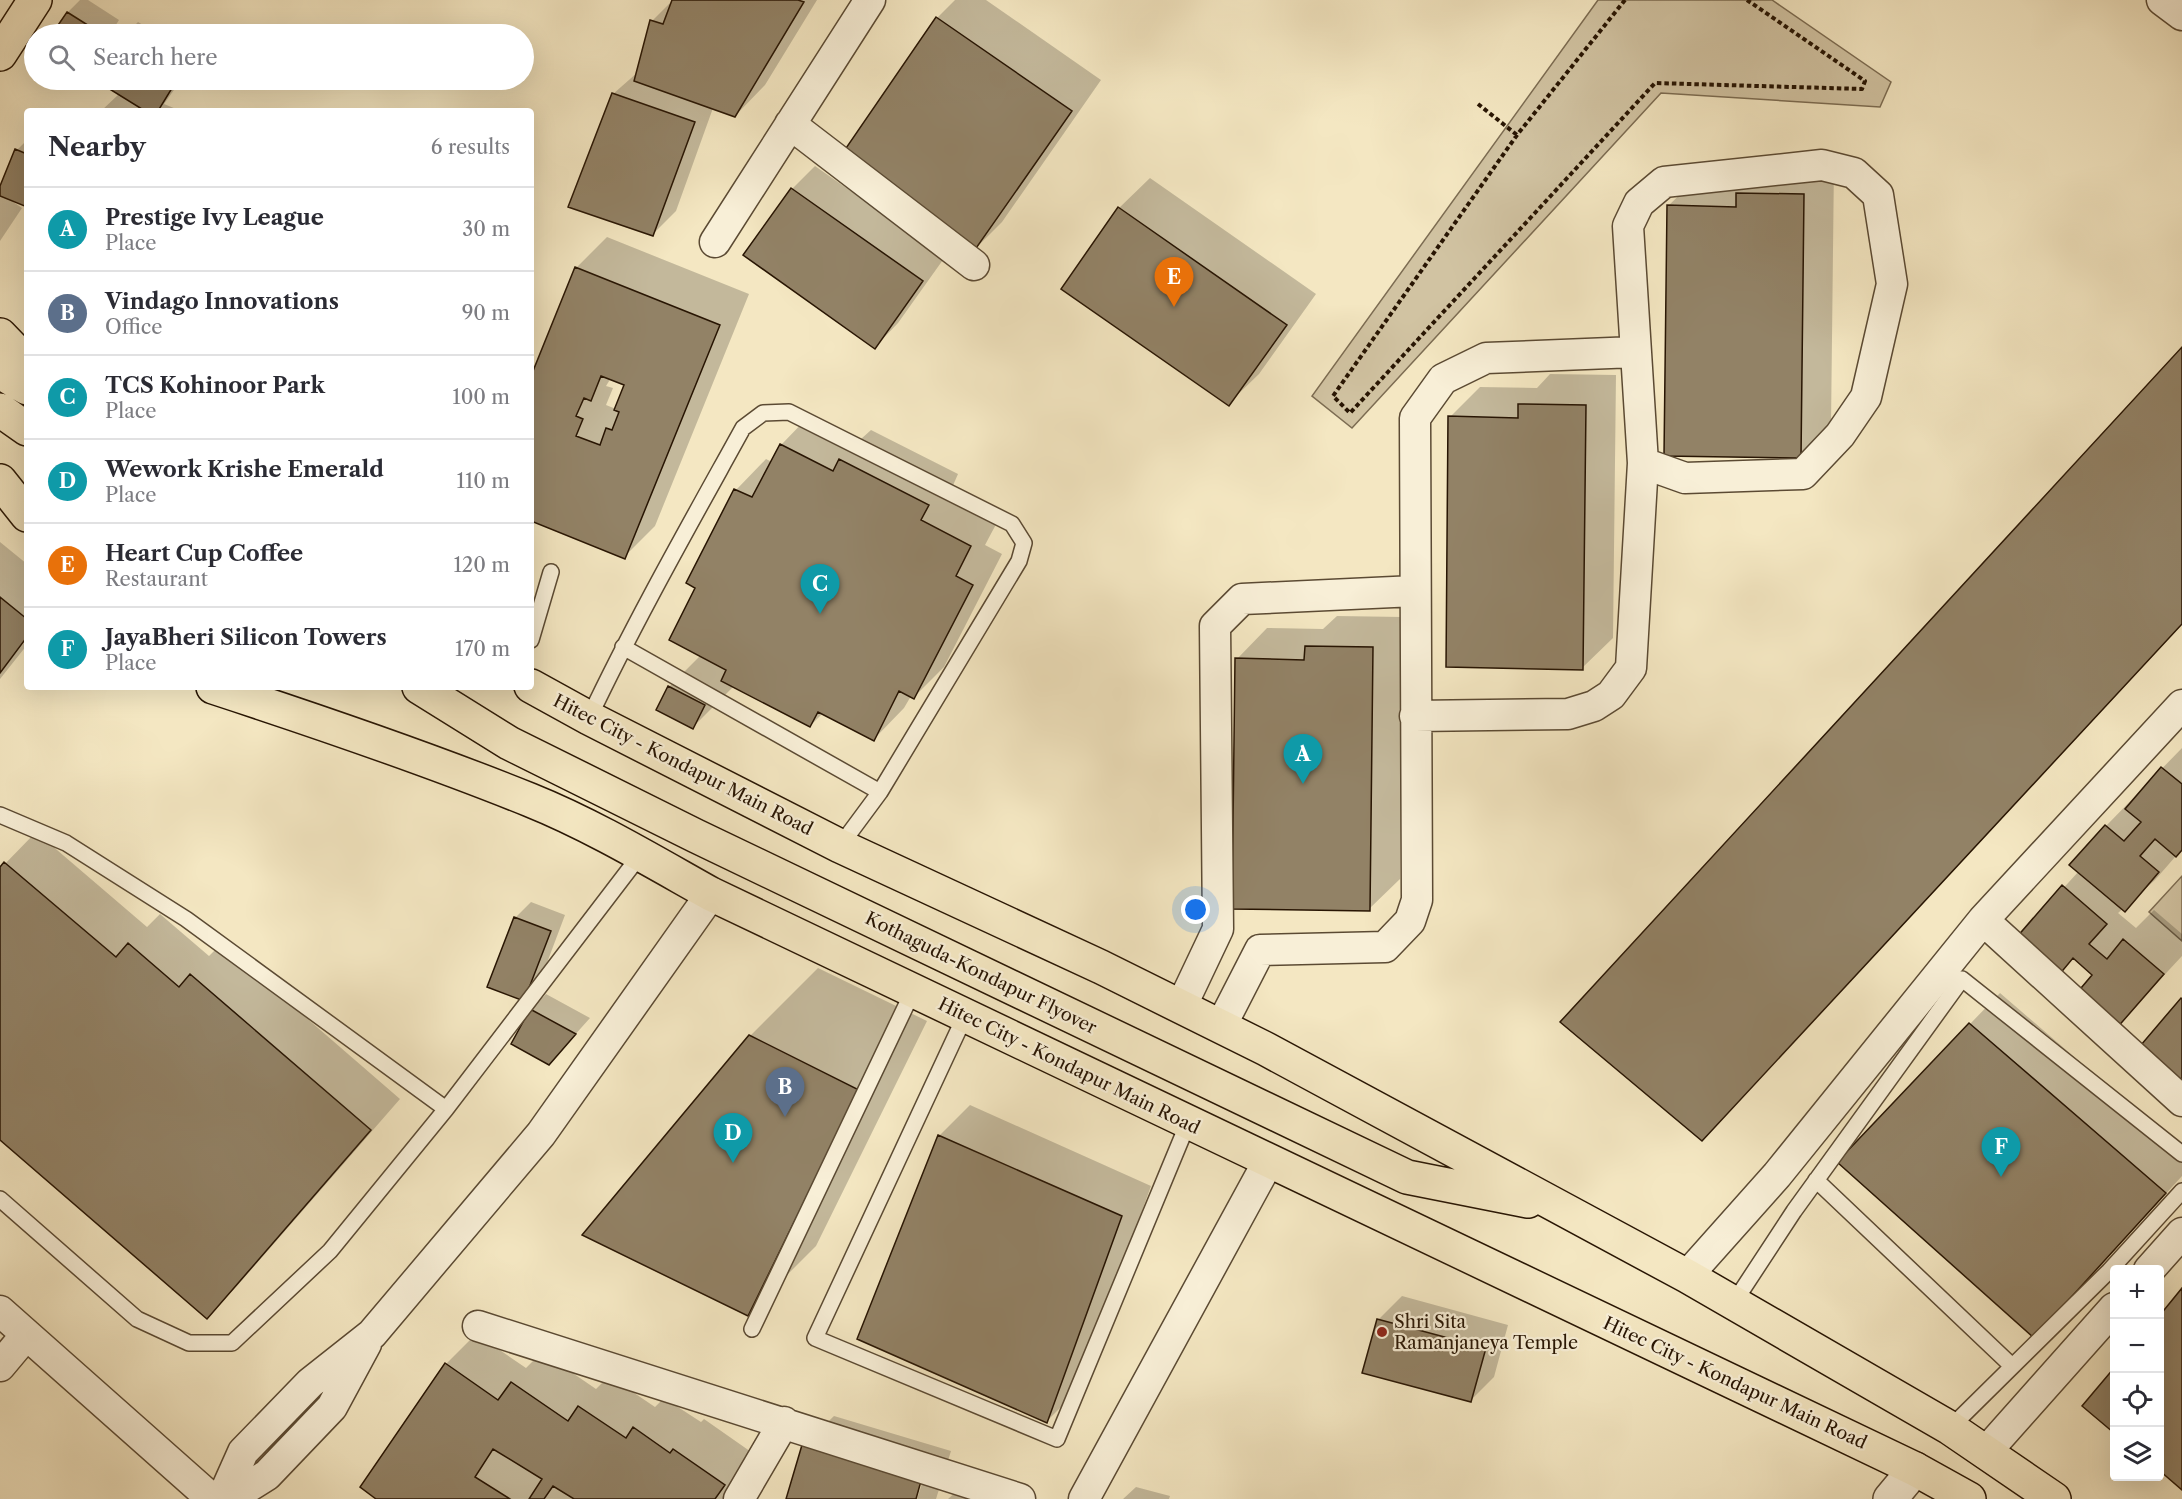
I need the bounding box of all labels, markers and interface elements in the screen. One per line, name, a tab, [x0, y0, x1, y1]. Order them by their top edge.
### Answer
search box	[24, 24, 534, 90]
icon: search	[45, 41, 78, 74]
text: Search here	[93, 44, 218, 71]
text: Nearby	[48, 131, 146, 163]
text: 6 results	[431, 135, 510, 159]
text: Prestige Ivy League	[105, 204, 324, 231]
text: A	[60, 217, 75, 241]
text: 30 m	[462, 217, 510, 241]
text: Place	[105, 231, 156, 255]
pin: E	[1154, 258, 1194, 307]
text: Vindago Innovations	[105, 288, 339, 315]
text: B	[60, 301, 75, 325]
text: 90 m	[462, 301, 510, 325]
text: Office	[105, 315, 163, 339]
text: TCS Kohinoor Park	[105, 372, 325, 399]
text: C	[59, 385, 76, 409]
text: 100 m	[452, 385, 510, 409]
text: Place	[105, 399, 156, 423]
text: Wework Krishe Emerald	[105, 456, 384, 483]
text: D	[59, 469, 76, 493]
text: 110 m	[457, 469, 510, 493]
text: Place	[105, 483, 156, 507]
text: Heart Cup Coffee	[105, 540, 303, 567]
text: E	[60, 553, 75, 577]
text: 120 m	[453, 553, 510, 577]
pin: C	[800, 564, 840, 614]
text: Restaurant	[105, 567, 208, 591]
text: JayaBheri Silicon Towers	[105, 624, 387, 651]
text: F	[61, 637, 74, 661]
text: 170 m	[455, 637, 510, 661]
text: Place	[105, 651, 156, 675]
street label: Hitec City - Kondapur Main Road	[549, 690, 817, 840]
pin: A	[1284, 734, 1322, 784]
your location	[1181, 895, 1210, 924]
street label: Kothaguda-Kondapur Flyover	[862, 907, 1101, 1039]
street label: Hitec City - Kondapur Main Road	[935, 993, 1204, 1139]
pin: B	[766, 1068, 804, 1117]
pin: D	[714, 1114, 752, 1163]
pin: F	[1982, 1128, 2020, 1177]
map controls	[2110, 1265, 2164, 1481]
button: +	[2110, 1265, 2164, 1319]
place label: Shri Sita Ramanjaneya Temple	[1394, 1311, 1578, 1354]
street label: Hitec City - Kondapur Main Road	[1600, 1312, 1870, 1454]
button: −	[2110, 1319, 2164, 1373]
marker: Shri Sita Ramanjaneya Temple	[1375, 1325, 1389, 1339]
button: locate	[2110, 1373, 2164, 1427]
button: layers	[2110, 1427, 2164, 1481]

